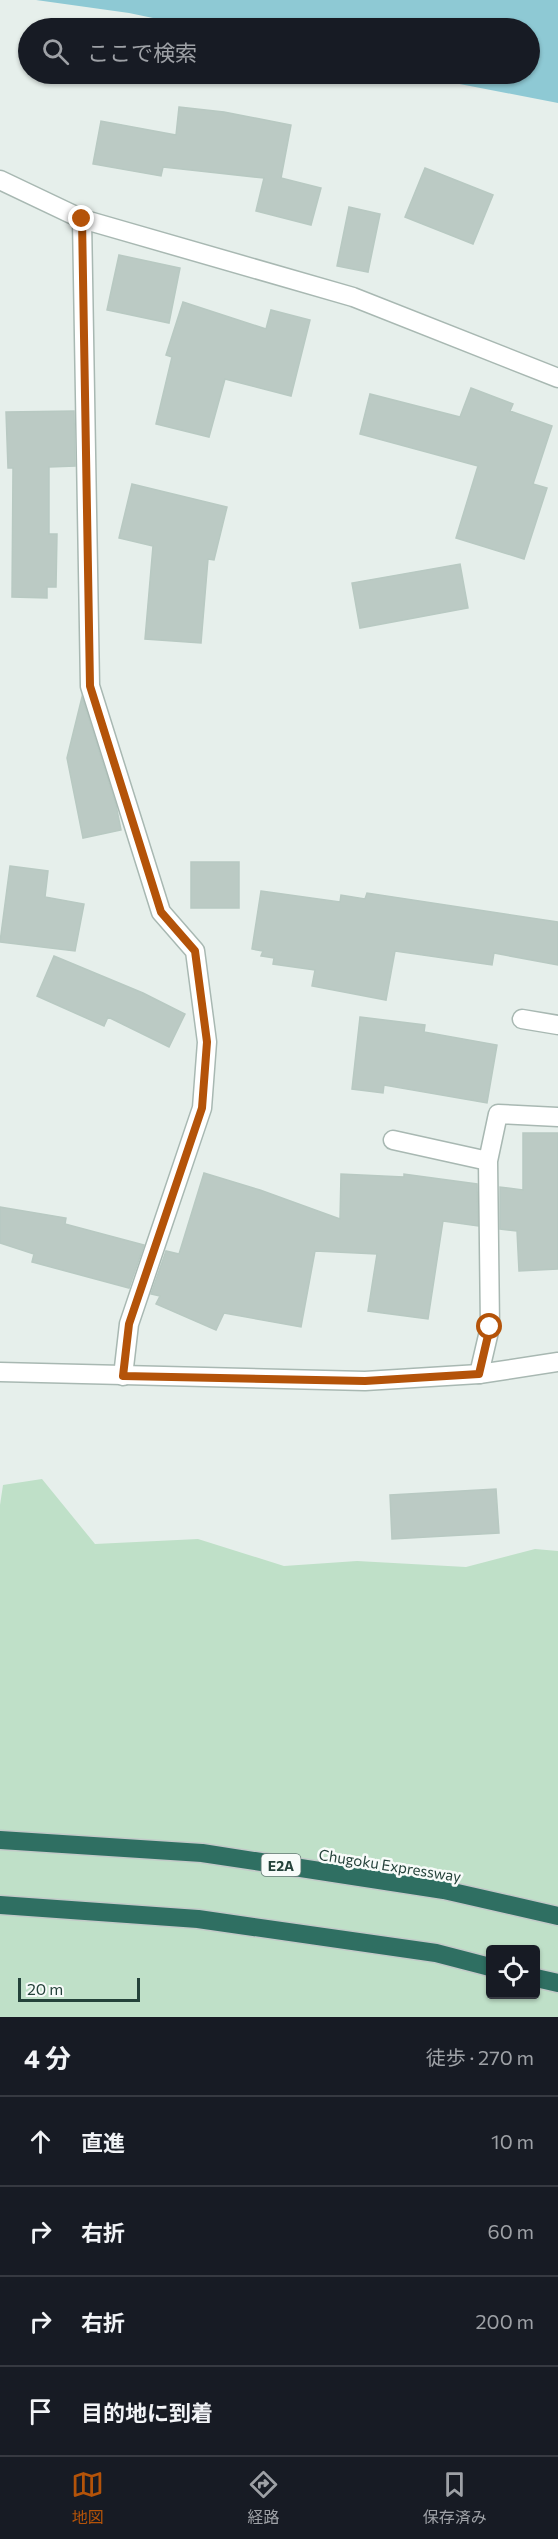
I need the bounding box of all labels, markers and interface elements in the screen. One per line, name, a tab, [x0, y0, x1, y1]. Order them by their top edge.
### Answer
search box	[18, 18, 540, 84]
icon: search	[39, 35, 72, 68]
text: ここで検索	[87, 39, 197, 66]
route end	[68, 205, 94, 231]
route start	[476, 1313, 502, 1339]
street label: Chugoku Expressway	[318, 1845, 463, 1885]
road number: E2A	[262, 1854, 300, 1876]
map controls	[486, 1945, 540, 1999]
button: locate	[486, 1945, 540, 1999]
scale bar	[18, 1975, 140, 2002]
text: 20 m	[27, 1979, 63, 1998]
text: 4 分	[24, 2042, 71, 2073]
text: 徒歩 · 270 m	[426, 2045, 534, 2069]
icon: ahead	[24, 2125, 57, 2158]
text: 直進	[81, 2129, 125, 2156]
text: 10 m	[491, 2129, 534, 2153]
icon: right	[24, 2215, 57, 2248]
text: 右折	[81, 2219, 125, 2246]
text: 60 m	[488, 2219, 534, 2243]
icon: right	[24, 2305, 57, 2338]
text: 右折	[81, 2309, 125, 2336]
text: 200 m	[476, 2309, 534, 2333]
icon: arrive	[24, 2395, 57, 2428]
text: 目的地に到着	[81, 2399, 213, 2426]
tab: 地図	[71, 2468, 104, 2528]
tab: 経路	[247, 2468, 280, 2528]
tab: 保存済み	[423, 2468, 487, 2528]

